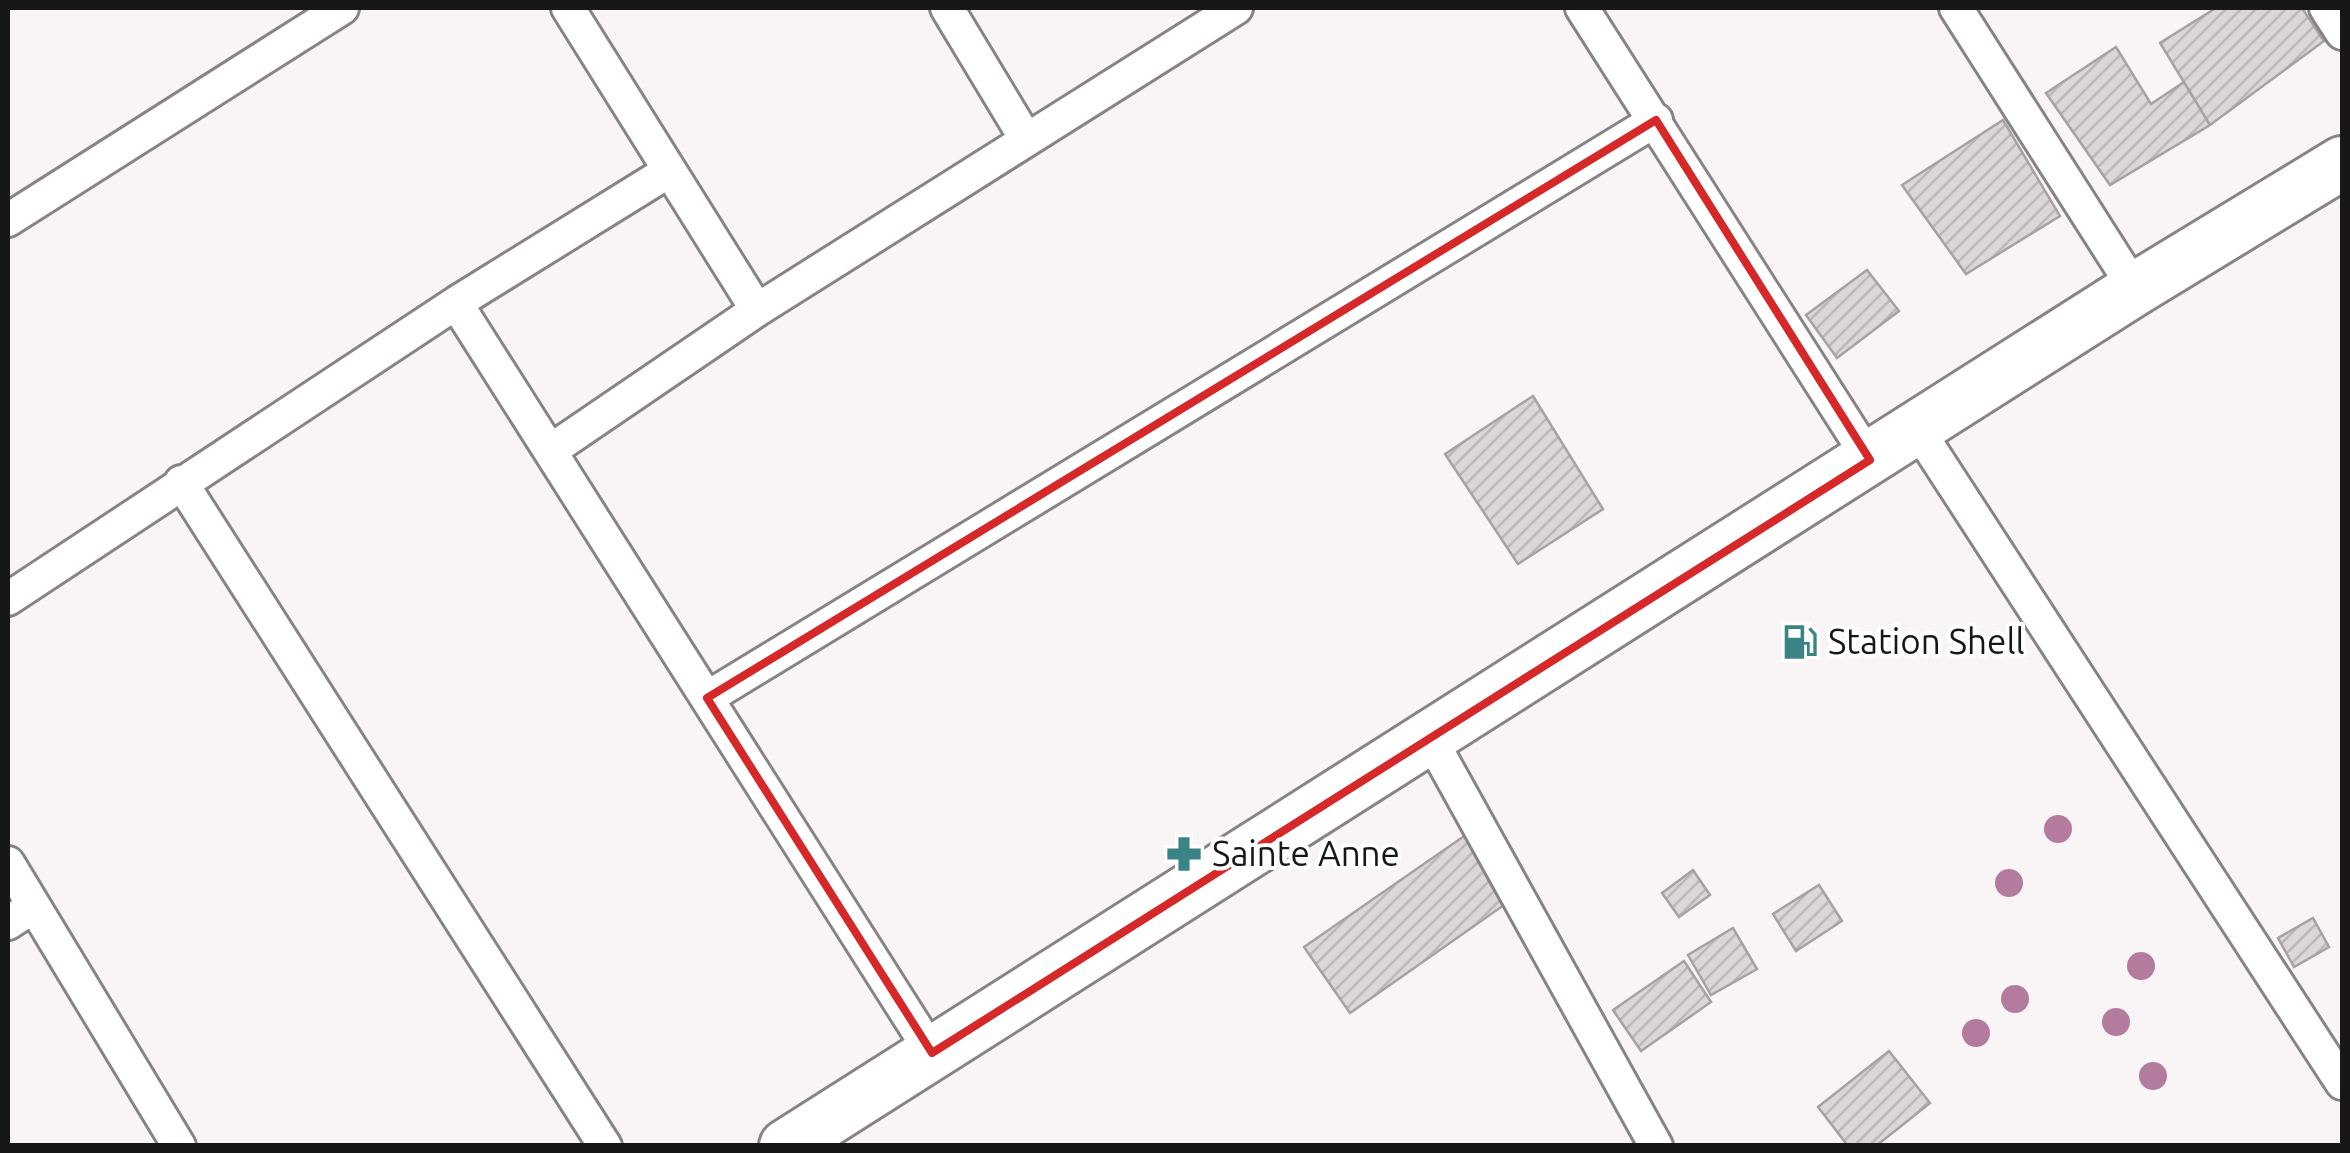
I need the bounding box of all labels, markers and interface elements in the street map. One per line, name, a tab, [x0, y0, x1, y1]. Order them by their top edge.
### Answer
place label: Station Shell	[1828, 621, 2025, 661]
fuel station icon: Station Shell	[1781, 623, 1819, 661]
place label: Sainte Anne	[1212, 833, 1400, 873]
pharmacy icon: Sainte Anne	[1165, 835, 1203, 873]

